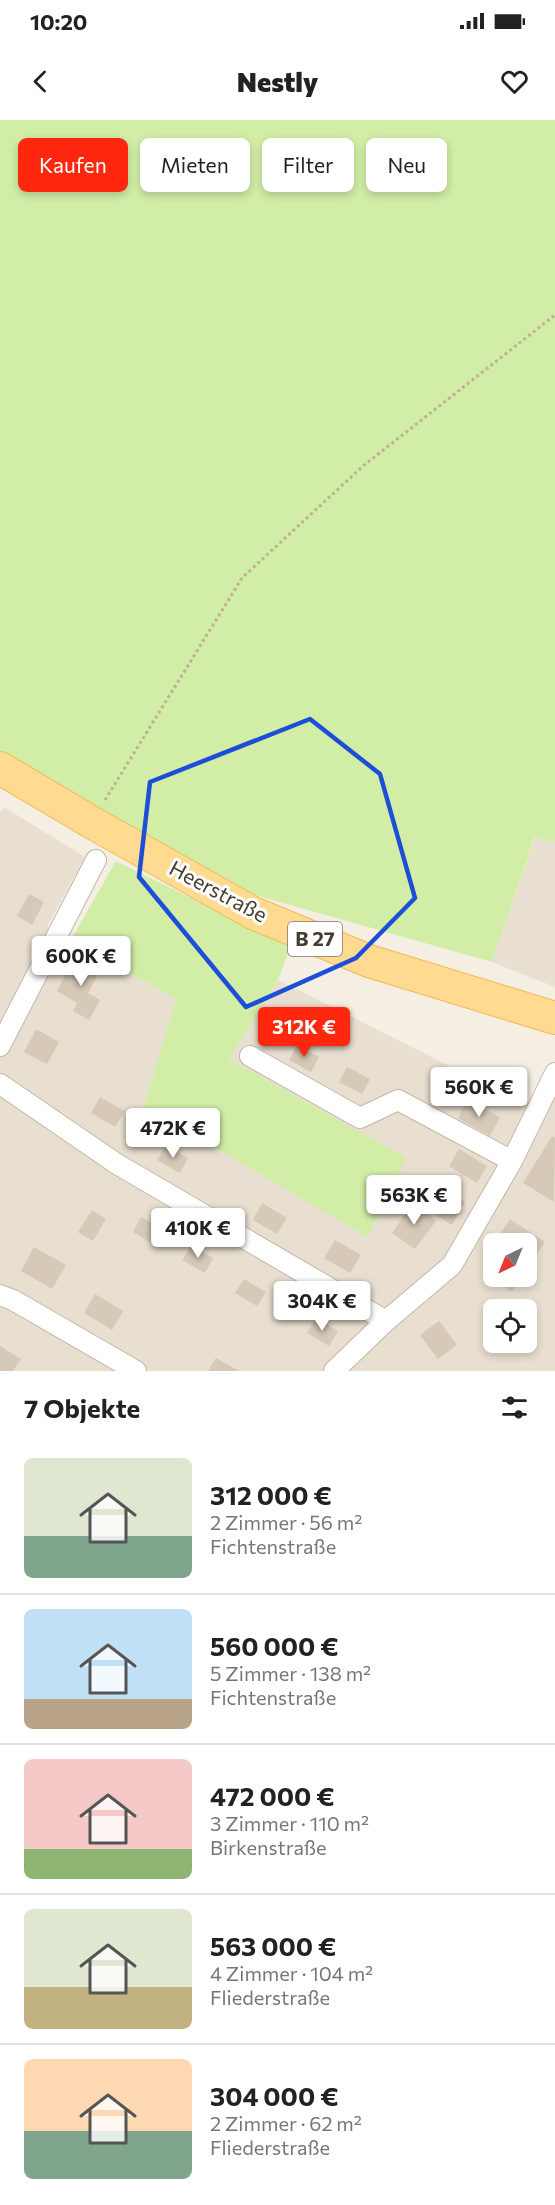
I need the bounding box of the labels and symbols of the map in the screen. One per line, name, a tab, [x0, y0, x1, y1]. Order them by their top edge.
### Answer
street label: Heerstraße	[166, 855, 272, 927]
road number: B 27	[288, 922, 342, 956]
pin: 600K €	[32, 936, 130, 987]
pin: 312K €	[255, 1007, 353, 1058]
pin: 560K €	[430, 1067, 528, 1118]
pin: 472K €	[124, 1108, 222, 1159]
pin: 563K €	[365, 1175, 463, 1226]
pin: 410K €	[149, 1208, 247, 1259]
north arrow	[483, 1233, 537, 1287]
pin: 304K €	[273, 1281, 371, 1332]

